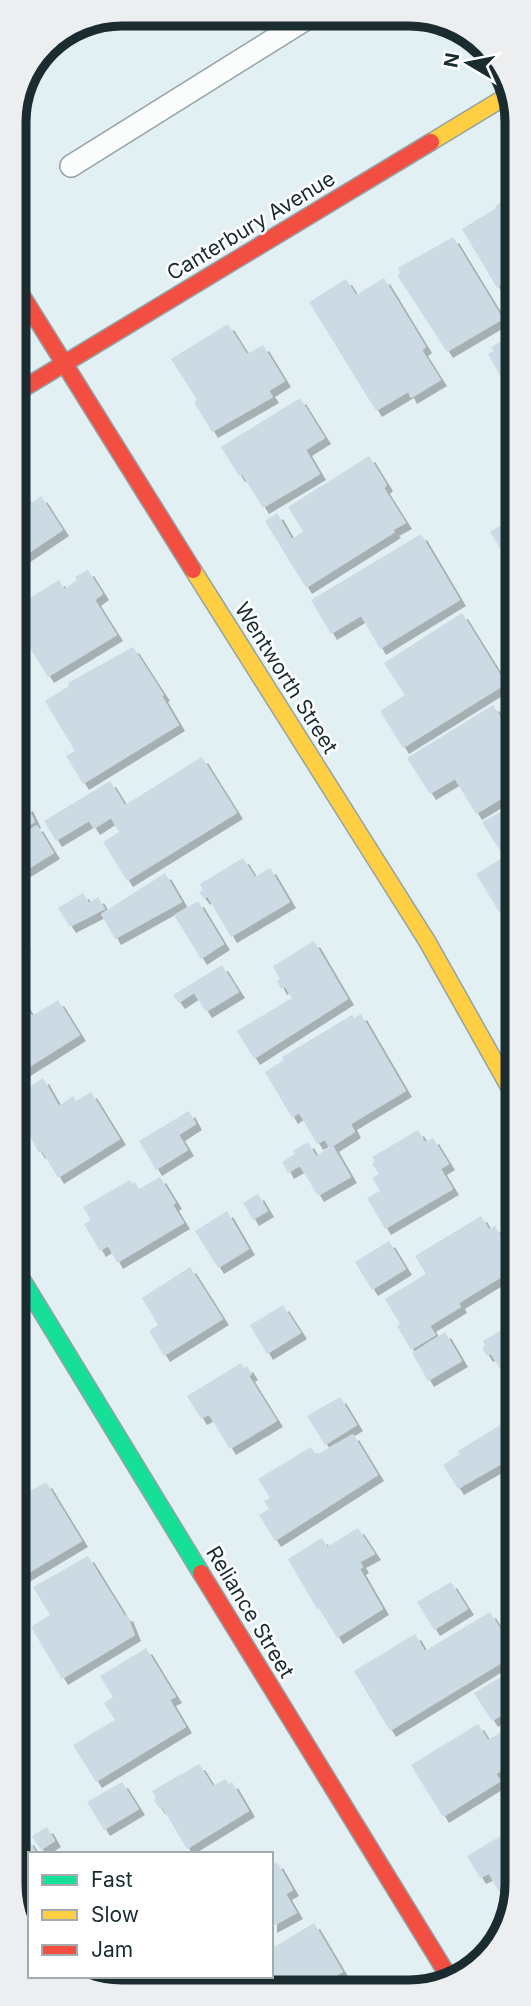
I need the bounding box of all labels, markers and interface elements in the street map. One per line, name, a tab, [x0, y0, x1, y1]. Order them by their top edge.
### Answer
north arrow	[433, 28, 503, 98]
text: N	[439, 51, 464, 69]
street label: Canterbury Avenue	[162, 165, 339, 286]
street label: Wentworth Street	[230, 598, 343, 758]
street label: Reliance Street	[201, 1541, 300, 1682]
legend	[28, 1852, 273, 1978]
text: Fast	[91, 1867, 133, 1892]
text: Slow	[91, 1902, 139, 1927]
text: Jam	[91, 1937, 133, 1962]

